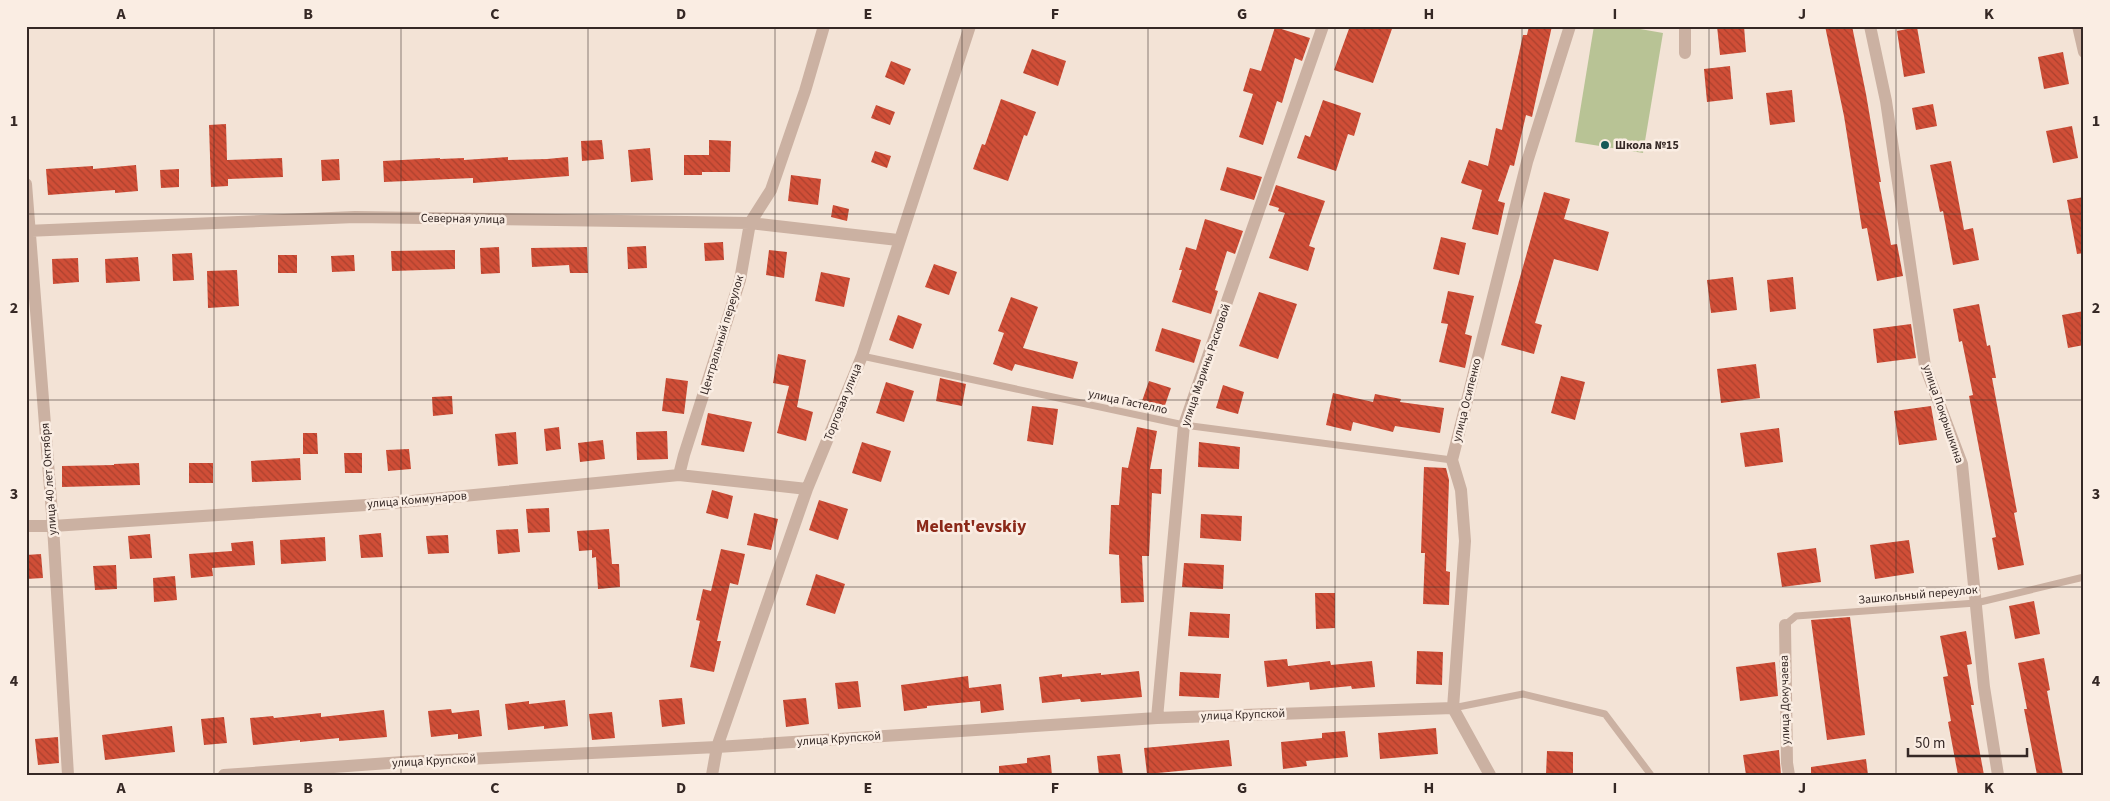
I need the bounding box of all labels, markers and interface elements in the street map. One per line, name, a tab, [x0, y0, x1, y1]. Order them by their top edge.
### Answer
text: A	[115, 3, 126, 25]
text: B	[303, 3, 313, 25]
text: C	[490, 3, 500, 25]
text: D	[676, 3, 686, 25]
text: E	[864, 3, 872, 25]
text: F	[1051, 3, 1059, 25]
text: G	[1237, 3, 1247, 25]
text: H	[1424, 3, 1434, 25]
text: I	[1613, 3, 1617, 25]
text: J	[1798, 3, 1806, 25]
text: K	[1984, 3, 1994, 25]
text: 1	[10, 110, 18, 132]
text: 1	[2092, 110, 2100, 132]
place label: Школа №15	[1615, 137, 1679, 154]
marker: Школа №15	[1599, 139, 1611, 151]
street label: Северная улица	[421, 210, 505, 228]
street label: Центральный переулок	[696, 273, 748, 397]
text: 2	[10, 297, 18, 319]
text: 2	[2092, 297, 2100, 319]
street label: улица Марины Расковой	[1177, 301, 1235, 429]
street label: улица Осипенко	[1448, 356, 1486, 444]
street label: Торговая улица	[820, 361, 866, 443]
street label: улица Покрышкина	[1918, 362, 1968, 466]
street label: улица Гастелло	[1087, 385, 1169, 419]
street label: улица 40 лет Октября	[37, 422, 61, 536]
text: 3	[10, 483, 18, 505]
text: 3	[2092, 483, 2100, 505]
street label: улица Коммунаров	[366, 487, 468, 513]
district label: Melent'evskiy	[916, 514, 1027, 539]
street label: Зашкольный переулок	[1858, 581, 1978, 609]
street label: улица Докучаева	[1776, 655, 1794, 745]
text: 4	[10, 670, 19, 692]
text: 4	[2092, 670, 2101, 692]
street label: улица Крупской	[1201, 705, 1285, 725]
scale bar	[1908, 726, 2026, 758]
street label: улица Крупской	[796, 728, 882, 750]
text: 50 m	[1915, 733, 1945, 754]
street label: улица Крупской	[392, 750, 476, 772]
text: A	[115, 777, 126, 799]
text: B	[303, 777, 313, 799]
text: C	[490, 777, 500, 799]
text: D	[676, 777, 686, 799]
text: E	[864, 777, 872, 799]
text: F	[1051, 777, 1059, 799]
text: G	[1237, 777, 1247, 799]
text: H	[1424, 777, 1434, 799]
text: I	[1613, 777, 1617, 799]
text: J	[1798, 777, 1806, 799]
text: K	[1984, 777, 1994, 799]

